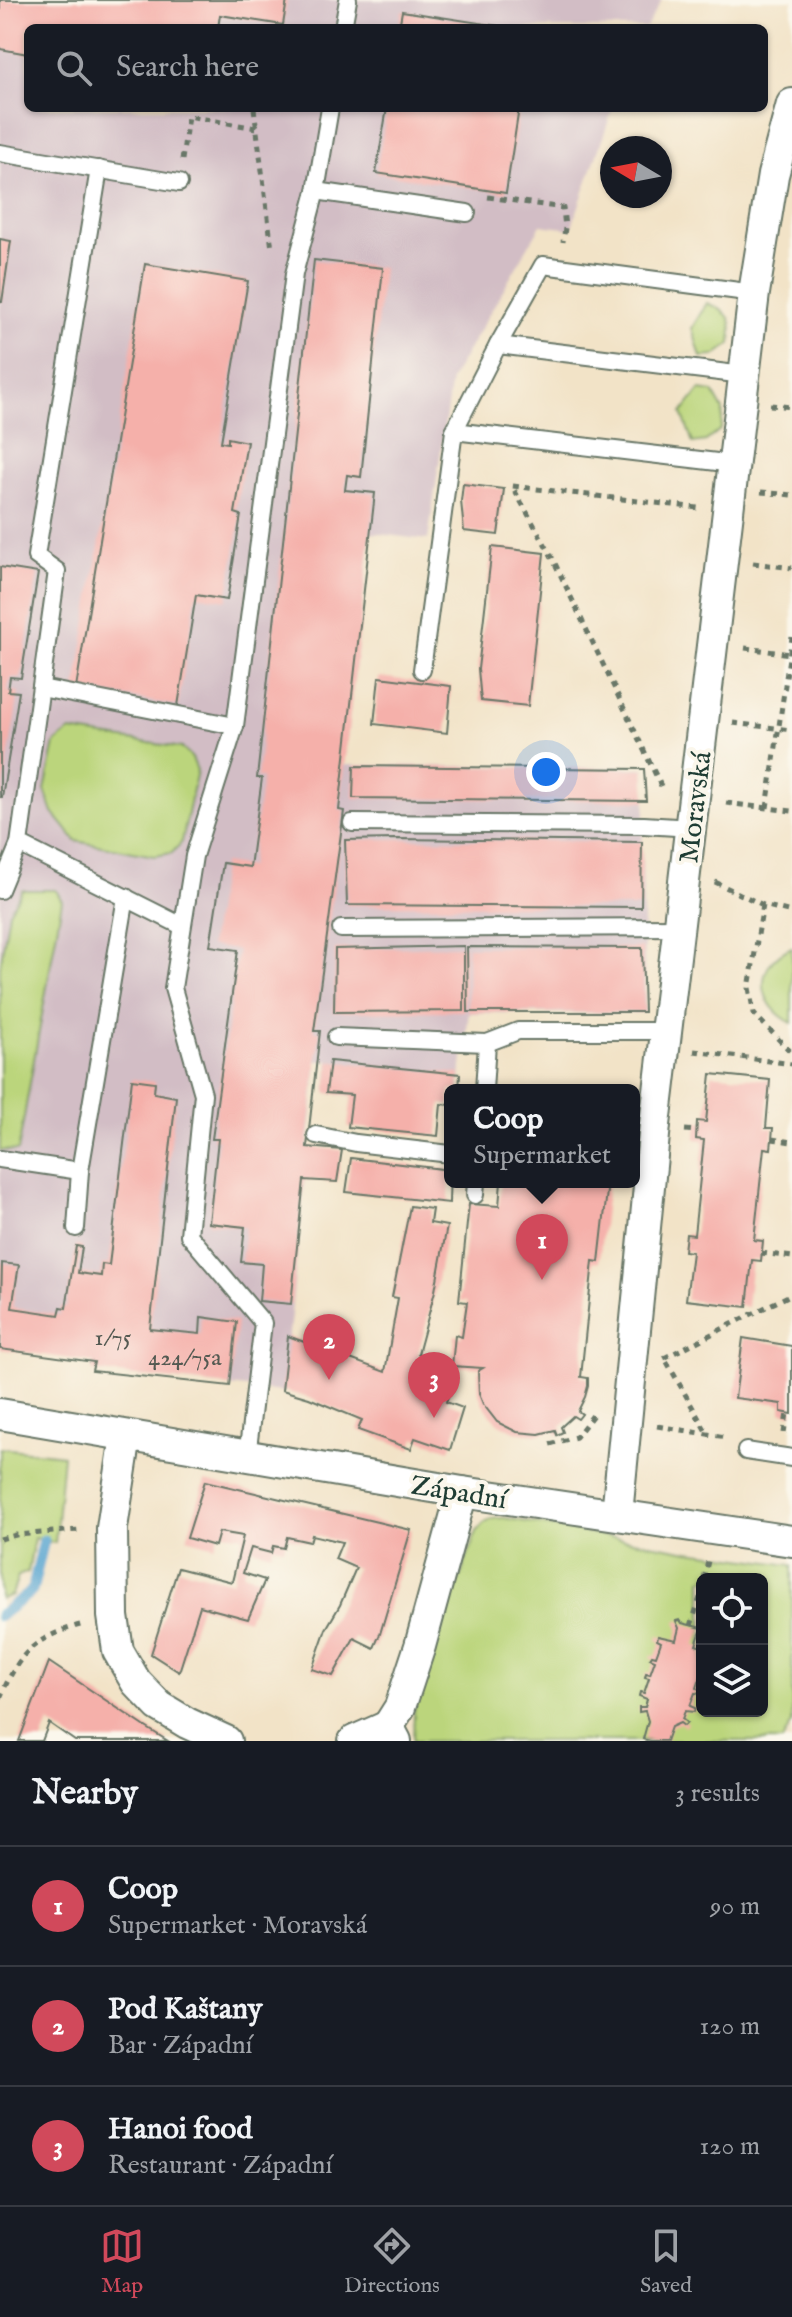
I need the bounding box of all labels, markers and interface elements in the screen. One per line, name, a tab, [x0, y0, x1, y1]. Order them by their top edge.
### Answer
search box	[24, 24, 768, 112]
icon: search	[52, 46, 96, 90]
text: Search here	[116, 49, 259, 87]
north arrow	[600, 136, 672, 208]
street label: Moravská	[672, 748, 721, 865]
your location	[526, 752, 566, 792]
popup	[444, 1084, 640, 1188]
text: Coop	[473, 1101, 543, 1139]
text: Supermarket	[473, 1139, 611, 1172]
pin: 1	[516, 1214, 568, 1280]
pin: 2	[303, 1314, 355, 1380]
house number: 1/75	[94, 1323, 132, 1354]
house number: 424/75a	[148, 1343, 222, 1374]
pin: 3	[408, 1352, 460, 1418]
street label: Západní	[408, 1469, 510, 1519]
map controls	[696, 1573, 768, 1717]
button: locate	[696, 1573, 768, 1645]
button: layers	[696, 1645, 768, 1717]
text: Nearby	[32, 1772, 138, 1815]
text: 3 results	[675, 1777, 760, 1810]
text: Coop	[108, 1871, 178, 1909]
text: 1	[53, 1890, 63, 1923]
text: 90 m	[710, 1890, 760, 1923]
text: Supermarket · Moravská	[108, 1909, 367, 1942]
text: Pod Kaštany	[108, 1991, 262, 2029]
text: 2	[52, 2010, 64, 2043]
text: 120 m	[700, 2010, 760, 2043]
text: Bar · Západní	[108, 2029, 253, 2062]
text: Hanoi food	[108, 2111, 252, 2149]
text: 3	[53, 2130, 63, 2163]
text: 120 m	[700, 2130, 760, 2163]
text: Restaurant · Západní	[108, 2149, 332, 2182]
tab: Map	[100, 2224, 144, 2300]
tab: Directions	[344, 2224, 440, 2300]
tab: Saved	[640, 2224, 692, 2300]

